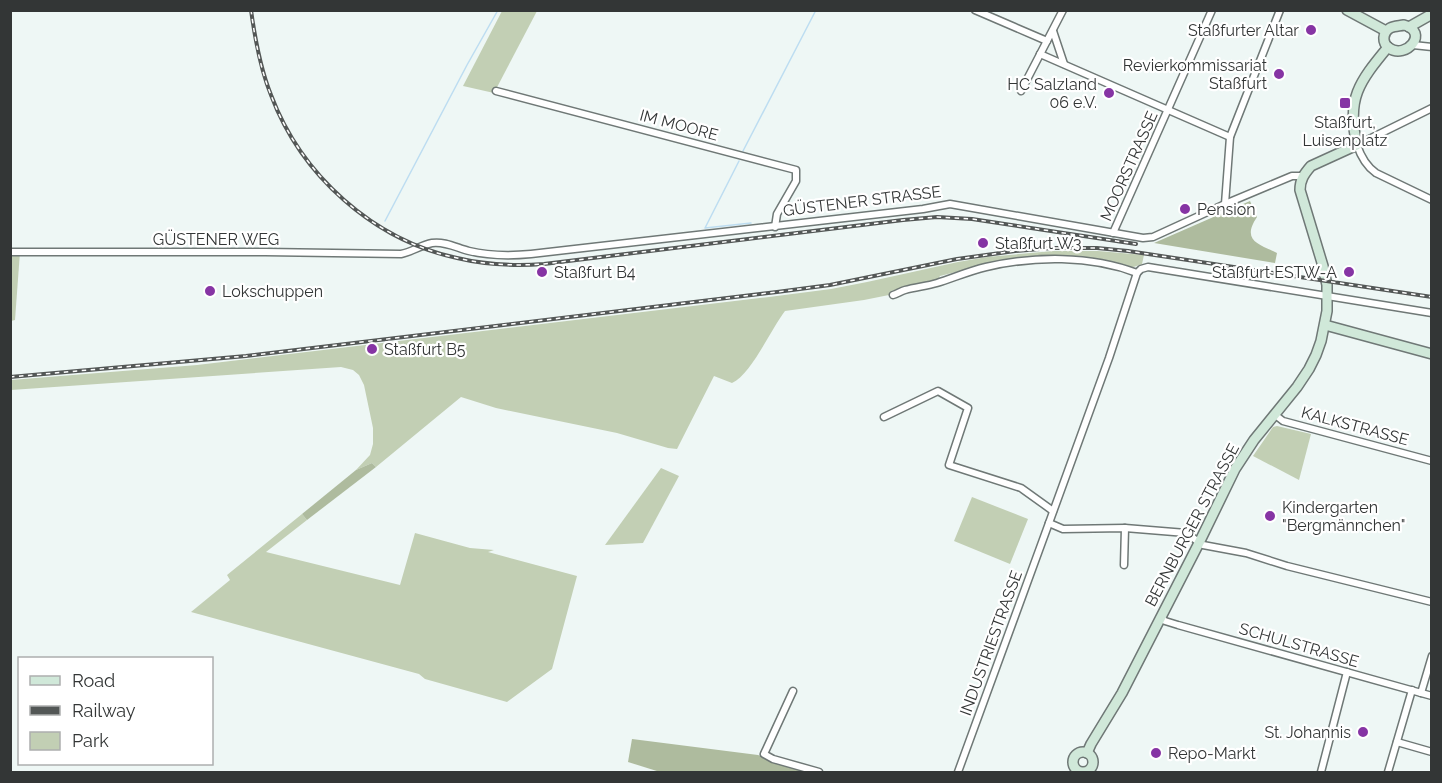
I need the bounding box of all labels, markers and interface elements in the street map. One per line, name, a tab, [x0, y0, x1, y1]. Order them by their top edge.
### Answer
place label: Staßfurter Altar	[1188, 21, 1299, 40]
marker: Staßfurter Altar	[1304, 23, 1318, 37]
place label: Revierkommissariat Staßfurt	[1123, 56, 1268, 93]
marker: Revierkommissariat Staßfurt	[1272, 67, 1286, 81]
place label: HC Salzland 06 e.V.	[1007, 75, 1097, 112]
marker: HC Salzland 06 e.V.	[1102, 86, 1116, 100]
marker: Staßfurt, Luisenplatz	[1338, 96, 1352, 110]
street label: IM MOORE	[638, 105, 721, 145]
street label: MOORSTRASSE	[1096, 108, 1162, 224]
place label: Staßfurt, Luisenplatz	[1303, 113, 1388, 150]
street label: GÜSTENER STRASSE	[782, 181, 942, 220]
place label: Pension	[1197, 200, 1256, 219]
marker: Pension	[1178, 202, 1192, 216]
street label: GÜSTENER WEG	[153, 229, 279, 249]
place label: Staßfurt W3	[995, 234, 1082, 253]
marker: Staßfurt W3	[976, 236, 990, 250]
place label: Staßfurt B4	[554, 263, 636, 282]
place label: Staßfurt ESTW-A	[1212, 263, 1337, 282]
marker: Staßfurt B4	[535, 265, 549, 279]
marker: Staßfurt ESTW-A	[1342, 265, 1356, 279]
place label: Lokschuppen	[222, 282, 323, 301]
marker: Lokschuppen	[203, 284, 217, 298]
place label: Staßfurt B5	[384, 340, 466, 359]
marker: Staßfurt B5	[365, 342, 379, 356]
street label: KALKSTRASSE	[1299, 403, 1411, 450]
street label: BERNBURGER STRASSE	[1141, 440, 1243, 610]
place label: Kindergarten "Bergmännchen"	[1282, 498, 1405, 535]
marker: Kindergarten "Bergmännchen"	[1263, 509, 1277, 523]
street label: INDUSTRIESTRASSE	[956, 568, 1026, 718]
street label: SCHULSTRASSE	[1237, 619, 1361, 671]
legend	[18, 657, 213, 765]
text: Road	[72, 670, 115, 691]
text: Railway	[72, 700, 136, 721]
place label: St. Johannis	[1264, 723, 1351, 742]
marker: St. Johannis	[1356, 725, 1370, 739]
text: Park	[72, 730, 109, 751]
place label: Repo-Markt	[1168, 744, 1256, 763]
marker: Repo-Markt	[1149, 746, 1163, 760]

